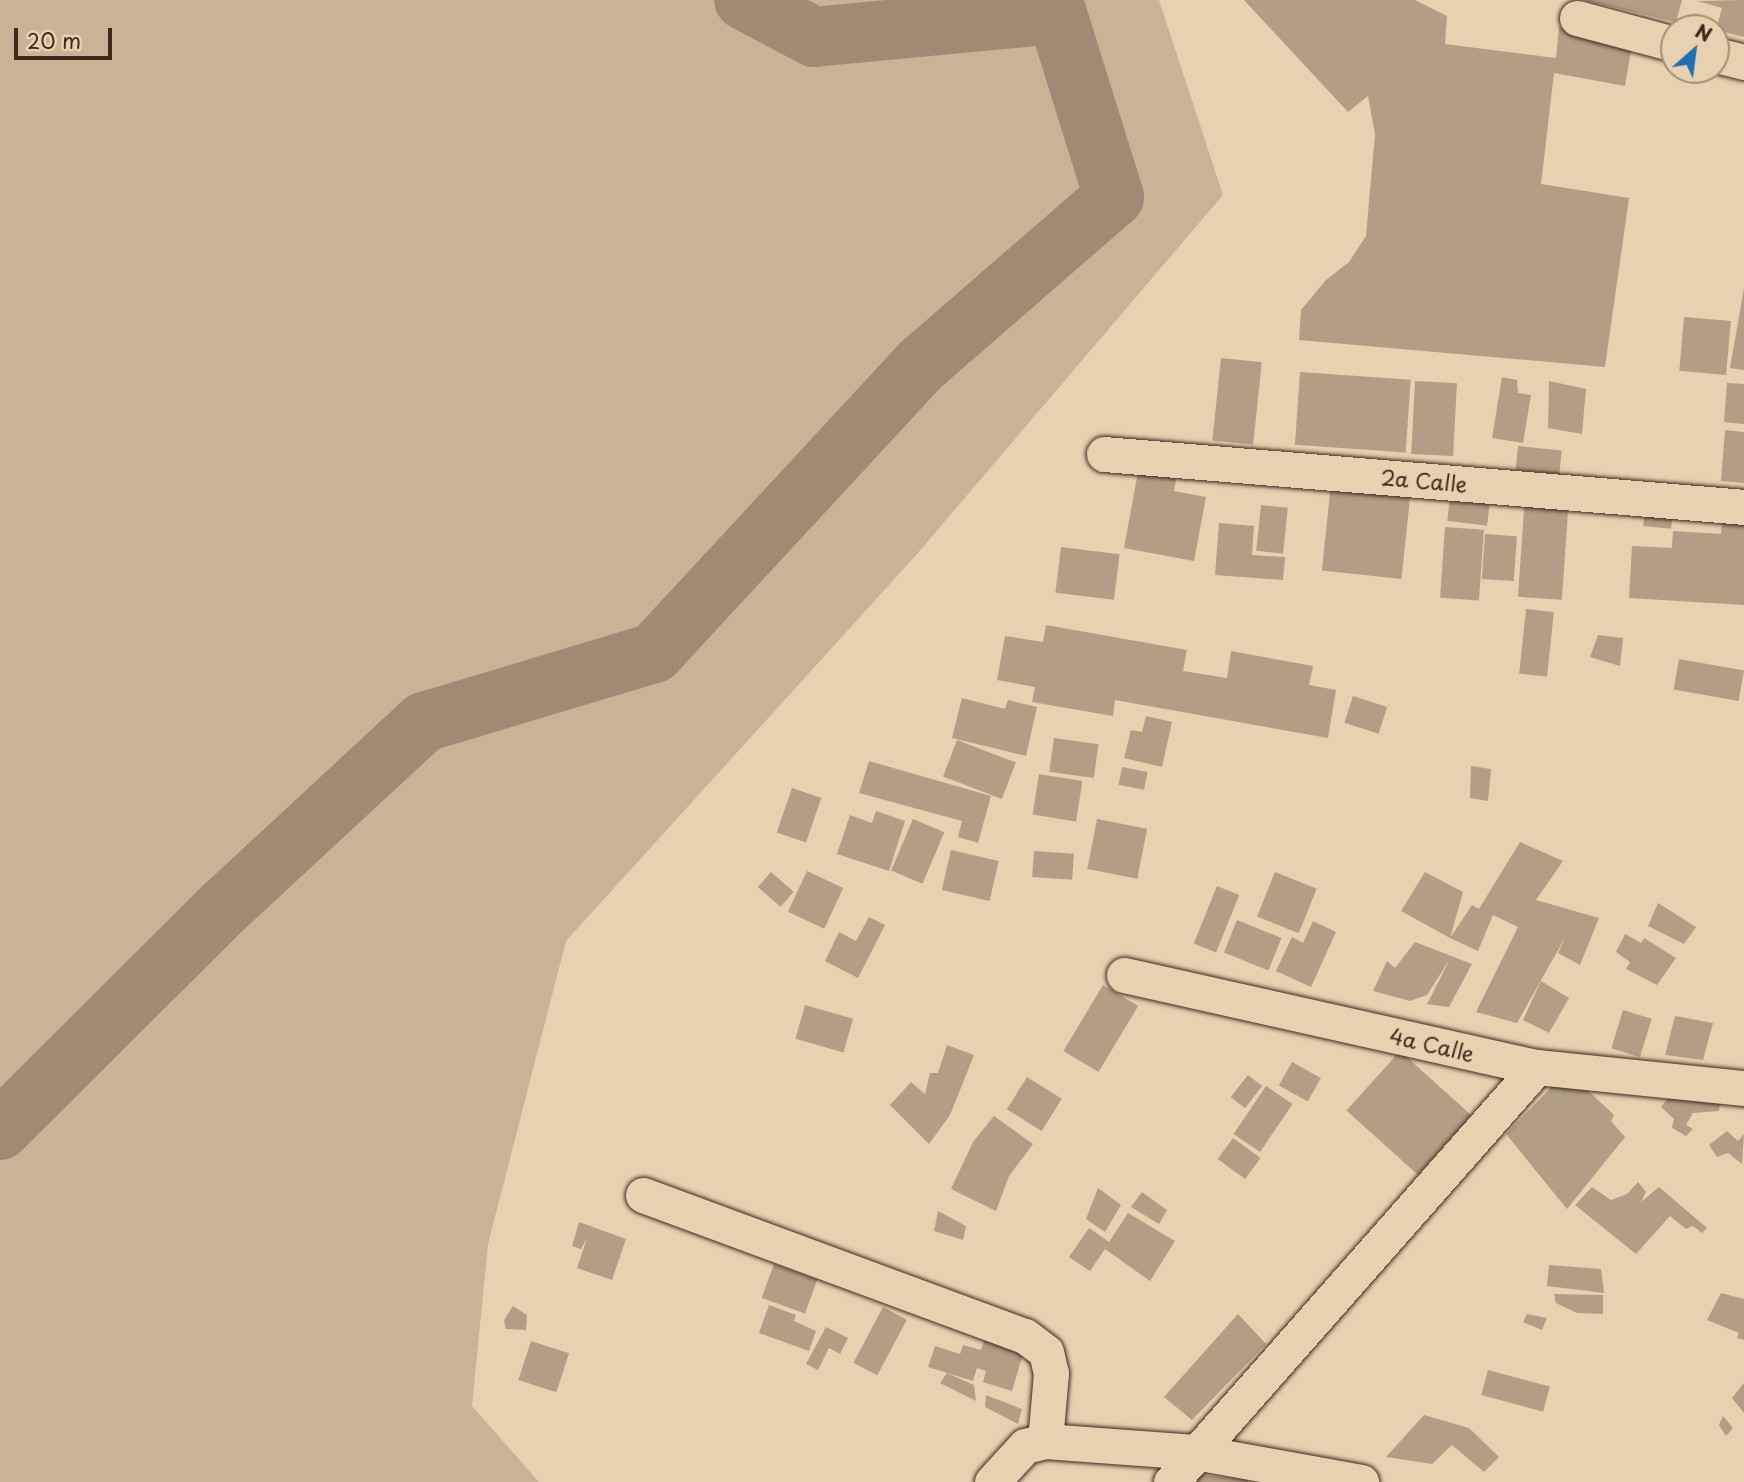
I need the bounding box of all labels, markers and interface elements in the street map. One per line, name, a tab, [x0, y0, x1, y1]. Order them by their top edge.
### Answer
scale bar	[18, 14, 116, 58]
north arrow	[1660, 14, 1730, 84]
text: N	[1691, 16, 1717, 48]
text: 20 m	[27, 24, 81, 56]
street label: 2a Calle	[1380, 464, 1468, 496]
street label: 4a Calle	[1388, 1022, 1476, 1066]

